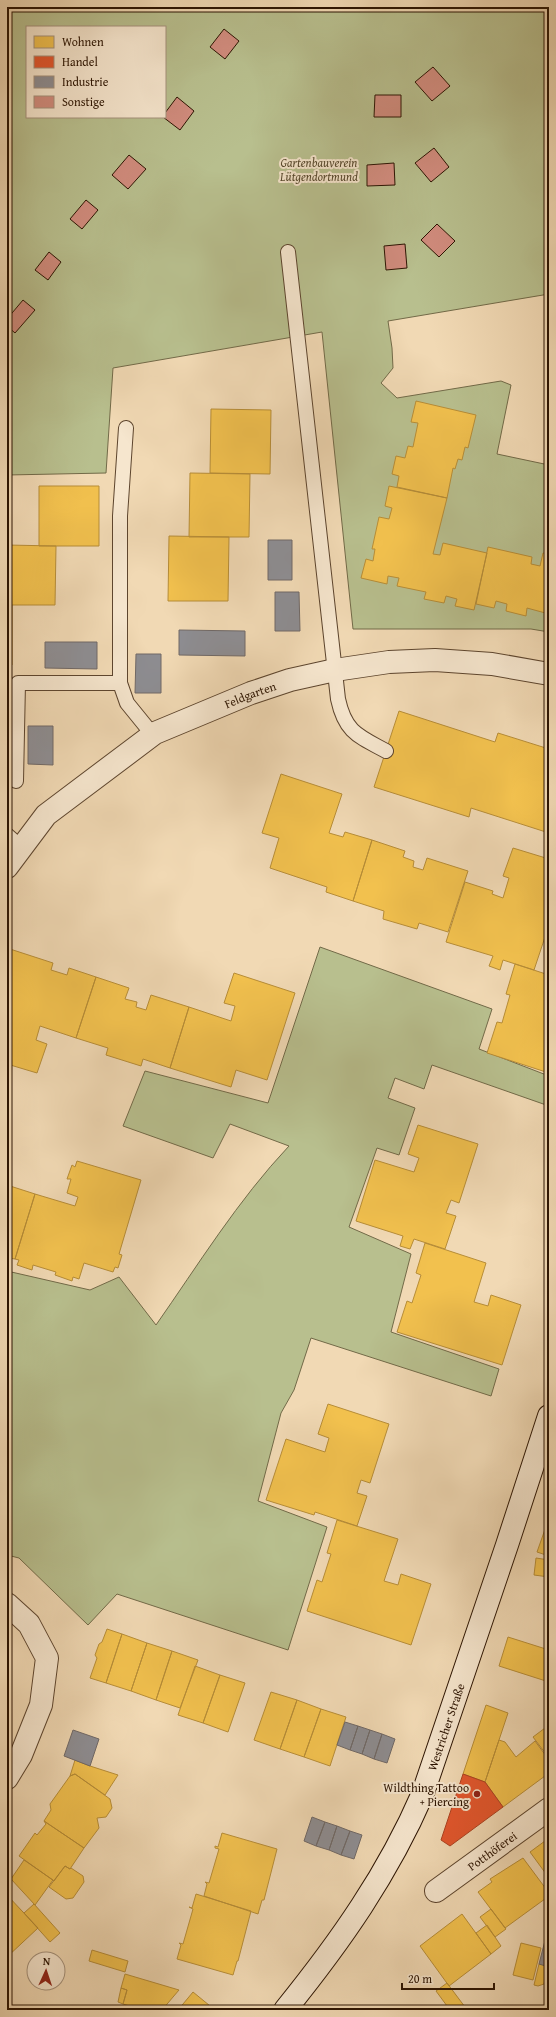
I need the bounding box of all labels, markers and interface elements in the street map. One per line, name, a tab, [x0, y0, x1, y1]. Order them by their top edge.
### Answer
legend	[26, 26, 166, 118]
text: Wohnen	[62, 33, 104, 50]
text: Handel	[62, 53, 98, 70]
text: Industrie	[62, 73, 109, 90]
text: Sonstige	[62, 93, 105, 110]
park label: Gartenbauverein Lütgendortmund	[279, 154, 358, 185]
street label: Feldgarten	[221, 677, 278, 712]
street label: Westricher Straße	[423, 1680, 468, 1773]
place label: Wildthing Tattoo + Piercing	[383, 1779, 469, 1810]
marker: Wildthing Tattoo + Piercing	[472, 1789, 482, 1799]
street label: Potthöferei	[464, 1826, 521, 1874]
north arrow	[26, 1951, 66, 1991]
text: N	[42, 1953, 51, 1969]
scale bar	[402, 1965, 494, 1991]
text: 20 m	[408, 1970, 432, 1987]

